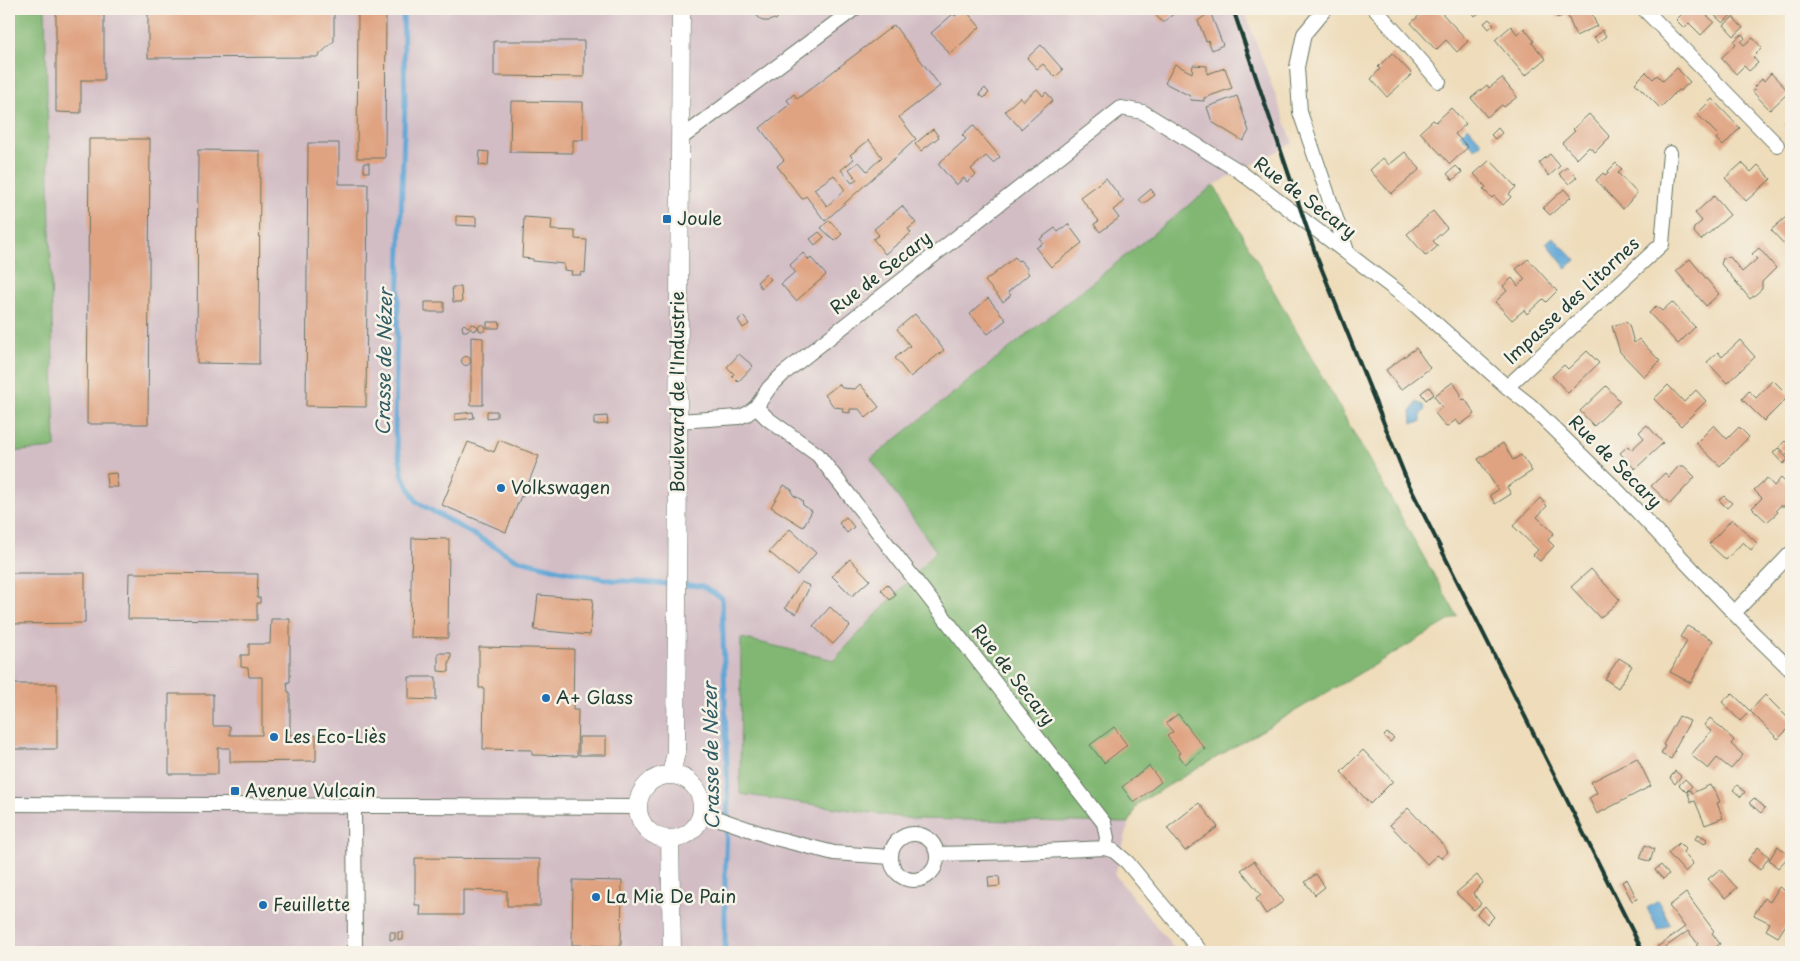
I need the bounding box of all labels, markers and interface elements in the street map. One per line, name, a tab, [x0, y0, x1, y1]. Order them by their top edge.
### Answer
street label: Rue de Secary	[1249, 149, 1363, 244]
place label: Joule	[677, 204, 722, 231]
marker: Joule	[661, 213, 673, 225]
street label: Rue de Secary	[824, 224, 937, 320]
street label: Impasse des Litornes	[1497, 230, 1645, 370]
water label: Crasse de Nézer	[368, 285, 398, 436]
street label: Boulevard de l'Industrie	[663, 291, 690, 493]
street label: Rue de Secary	[1563, 408, 1669, 514]
place label: Volkswagen	[511, 473, 610, 500]
marker: Volkswagen	[495, 482, 507, 494]
street label: Rue de Secary	[966, 618, 1062, 731]
water label: Crasse de Nézer	[695, 679, 725, 830]
place label: A+ Glass	[556, 683, 633, 710]
marker: A+ Glass	[540, 692, 552, 704]
place label: Les Eco-Liès	[284, 722, 386, 749]
marker: Les Eco-Liès	[268, 731, 280, 743]
place label: Avenue Vulcain	[245, 776, 376, 803]
marker: Avenue Vulcain	[229, 785, 241, 797]
place label: La Mie De Pain	[606, 882, 736, 909]
place label: Feuillette	[273, 890, 350, 917]
marker: La Mie De Pain	[590, 891, 602, 903]
marker: Feuillette	[257, 899, 269, 911]

